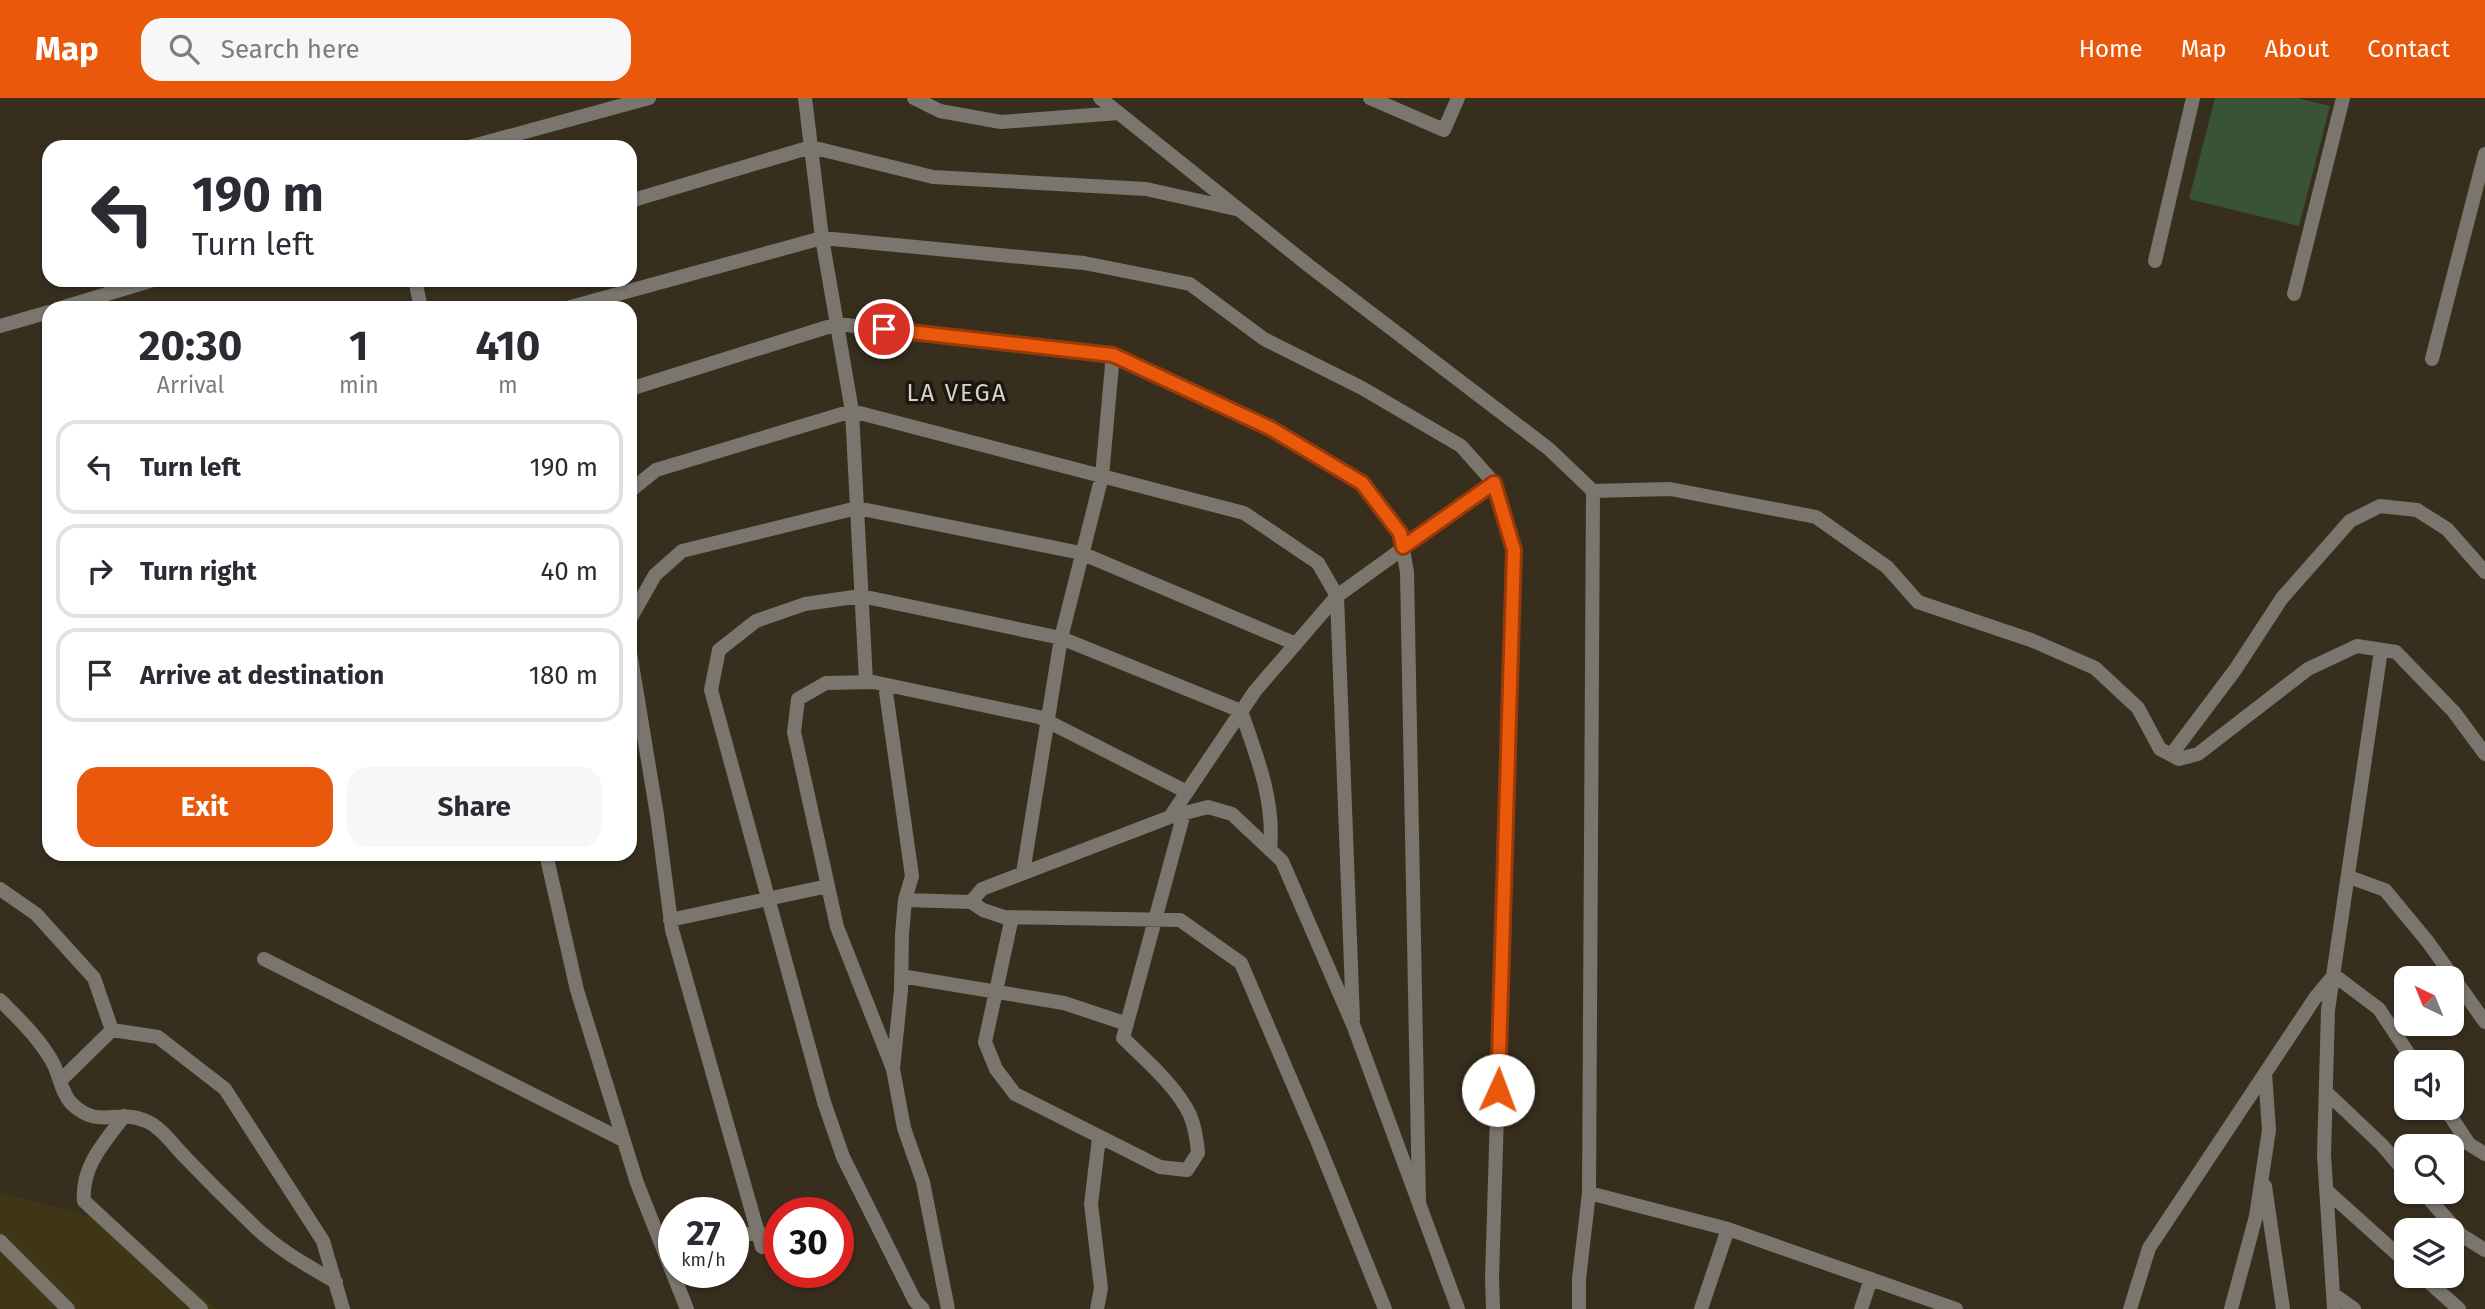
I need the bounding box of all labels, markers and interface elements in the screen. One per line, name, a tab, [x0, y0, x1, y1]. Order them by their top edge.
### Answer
search box	[141, 18, 631, 81]
text: Map	[35, 29, 99, 69]
icon: search	[165, 30, 203, 68]
text: Search here	[221, 34, 360, 65]
text: Home	[2079, 35, 2143, 63]
text: Map	[2181, 35, 2227, 63]
text: About	[2265, 35, 2329, 63]
text: Contact	[2367, 35, 2450, 63]
text: 190 m	[192, 165, 324, 224]
icon: left	[77, 168, 168, 259]
text: Turn left	[192, 225, 314, 263]
pin	[854, 299, 914, 359]
icon: arrive	[865, 310, 903, 348]
text: 20:30	[139, 321, 242, 371]
text: 1	[349, 321, 369, 371]
text: 410	[475, 321, 540, 371]
text: Arrival	[157, 371, 224, 399]
text: min	[339, 371, 379, 399]
text: m	[498, 371, 518, 399]
district label: LA VEGA	[907, 379, 1007, 407]
icon: left	[81, 448, 119, 486]
text: Turn left	[140, 452, 241, 483]
text: 190 m	[529, 452, 598, 483]
icon: right	[81, 552, 119, 590]
text: Turn right	[140, 556, 257, 587]
text: 40 m	[540, 556, 598, 587]
icon: arrive	[81, 656, 119, 694]
text: Arrive at destination	[140, 660, 384, 691]
text: 180 m	[529, 660, 598, 691]
button: Exit	[77, 767, 333, 847]
button: Share	[347, 767, 602, 847]
north arrow	[2394, 966, 2464, 1036]
map controls	[2394, 966, 2464, 1288]
button: sound	[2394, 1050, 2464, 1120]
position arrow	[1461, 1053, 1535, 1127]
button: search	[2394, 1134, 2464, 1204]
speed limit sign: 30	[763, 1197, 854, 1288]
text: 27	[686, 1212, 721, 1254]
button: layers	[2394, 1218, 2464, 1288]
text: km/h	[681, 1249, 726, 1271]

